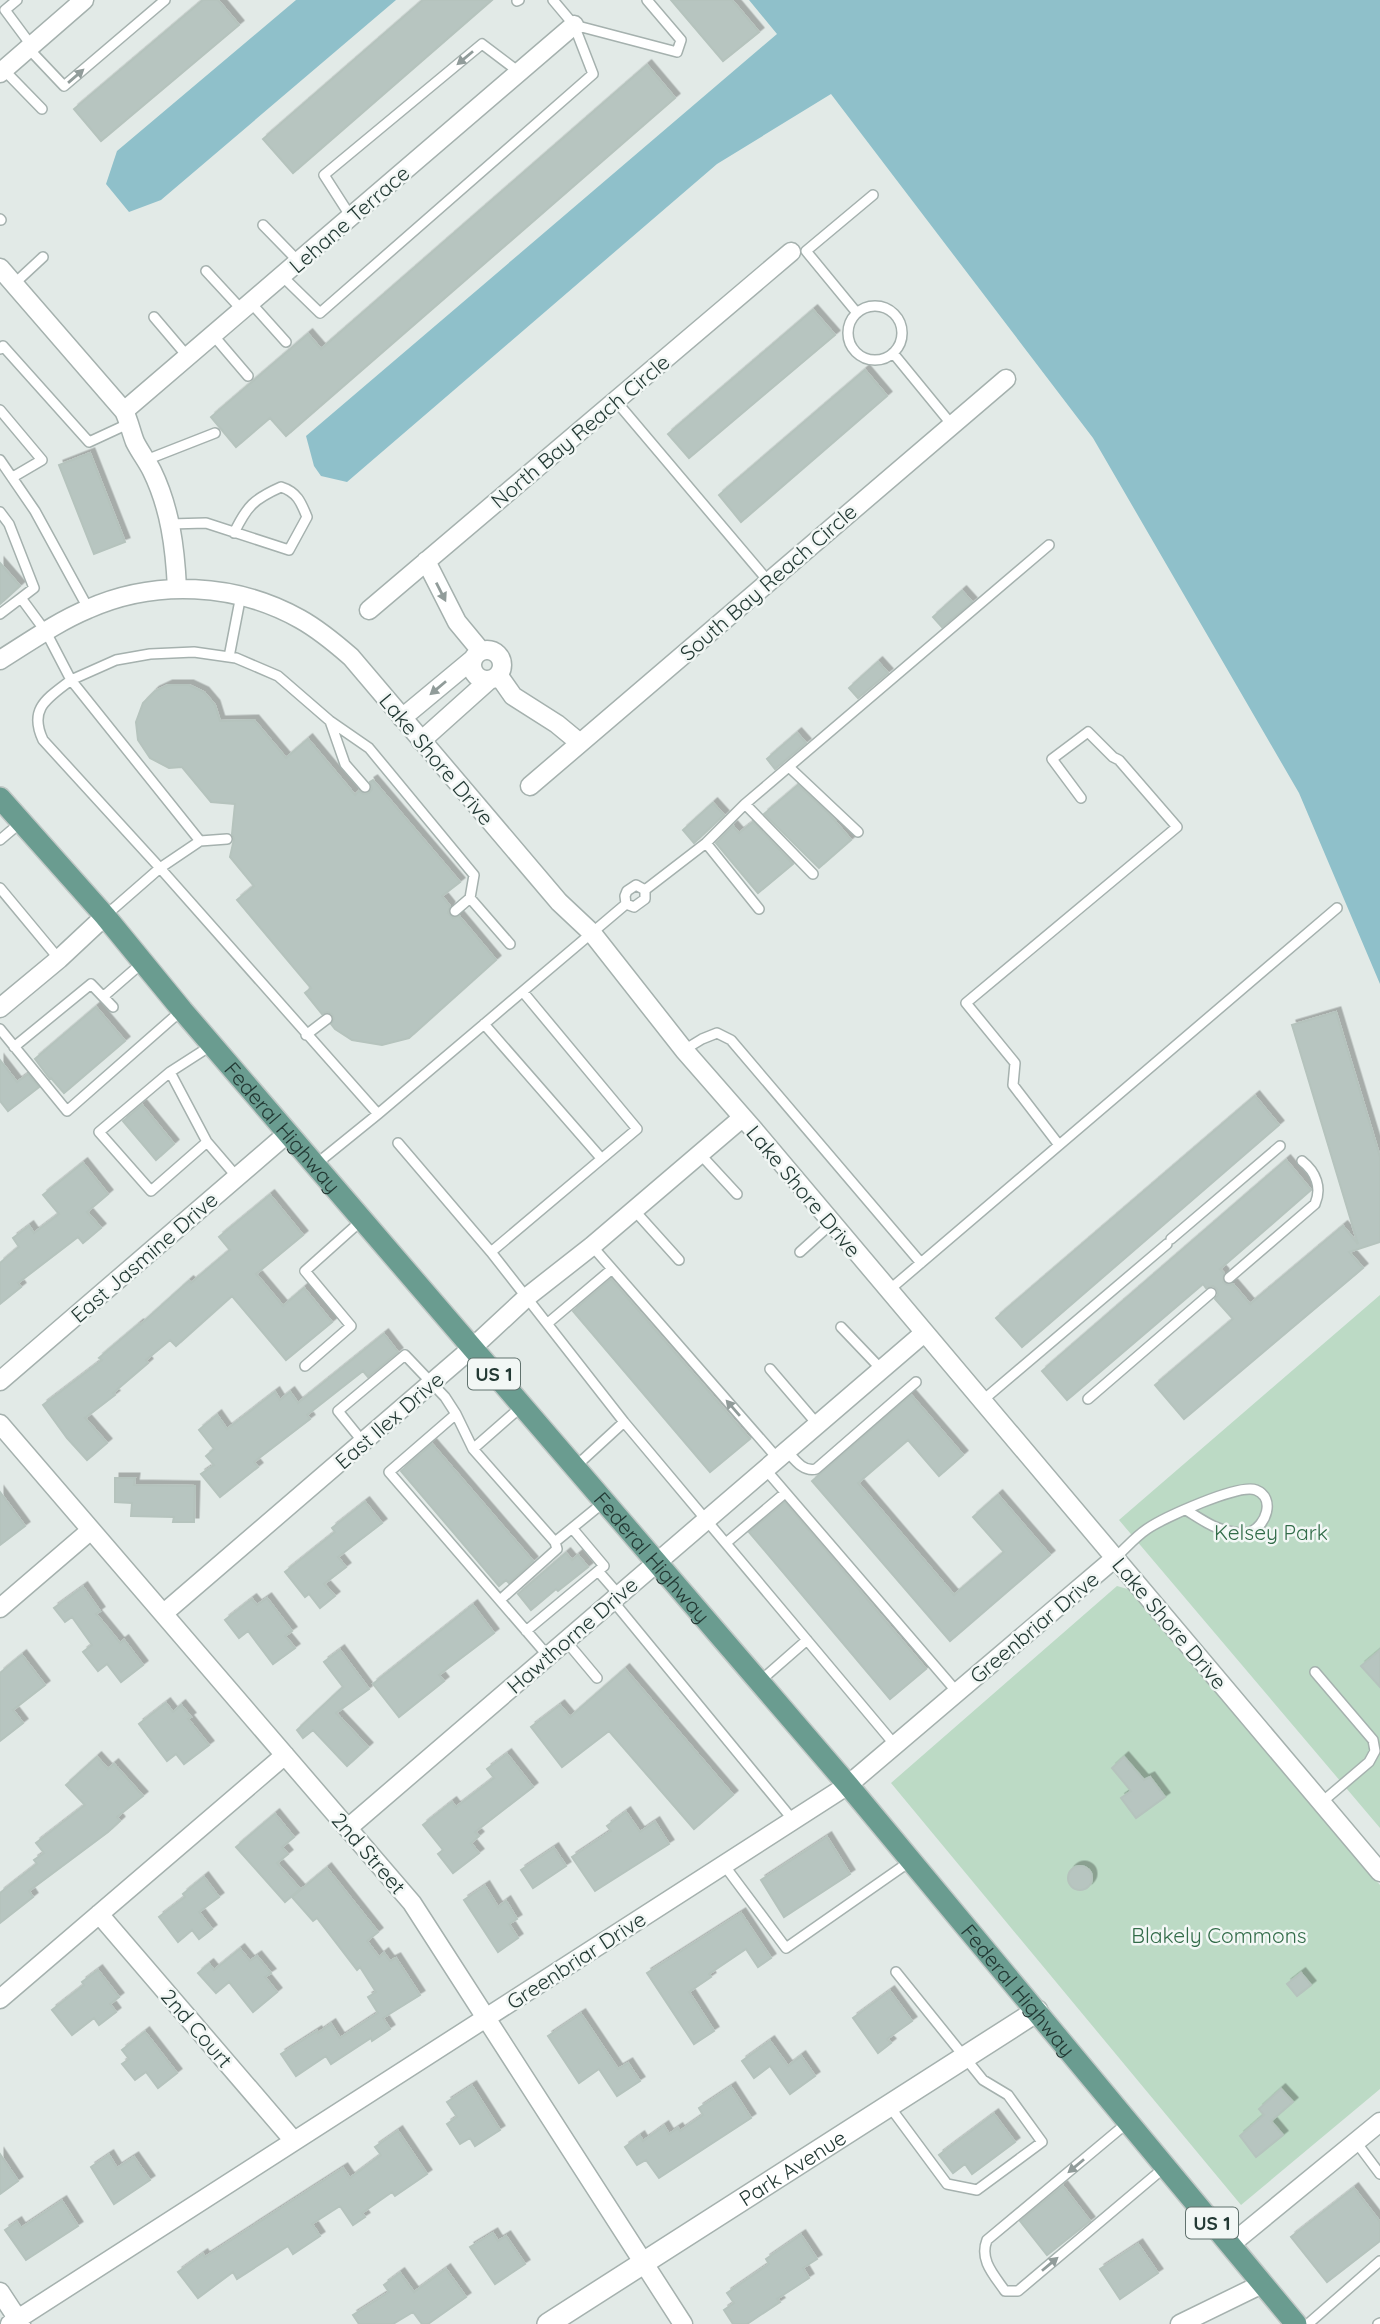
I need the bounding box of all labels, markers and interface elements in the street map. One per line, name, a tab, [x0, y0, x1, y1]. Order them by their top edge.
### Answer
one-way arrow	[457, 50, 474, 65]
one-way arrow	[68, 69, 85, 84]
street label: Lehane Terrace	[284, 160, 414, 278]
street label: North Bay Reach Circle	[485, 349, 675, 513]
street label: South Bay Reach Circle	[674, 498, 862, 666]
one-way arrow	[435, 582, 446, 602]
one-way arrow	[429, 680, 446, 695]
street label: Lake Shore Drive	[374, 688, 500, 830]
street label: Federal Highway	[219, 1056, 346, 1198]
street label: Lake Shore Drive	[741, 1120, 867, 1262]
street label: East Jasmine Drive	[65, 1186, 223, 1328]
road number: US 1	[468, 1358, 520, 1390]
street label: East Ilex Drive	[329, 1366, 449, 1474]
one-way arrow	[725, 1399, 741, 1417]
street label: Federal Highway	[589, 1486, 716, 1628]
park label: Kelsey Park	[1214, 1519, 1328, 1545]
street label: Lake Shore Drive	[1107, 1552, 1233, 1694]
street label: Greenbriar Drive	[964, 1565, 1104, 1689]
street label: Hawthorne Drive	[501, 1571, 643, 1699]
street label: 2nd Street	[327, 1807, 411, 1899]
street label: Greenbriar Drive	[502, 1905, 650, 2015]
street label: Federal Highway	[956, 1919, 1081, 2062]
park label: Blakely Commons	[1131, 1922, 1307, 1948]
street label: 2nd Court	[156, 1983, 238, 2073]
street label: Park Avenue	[734, 2124, 851, 2212]
one-way arrow	[1067, 2158, 1084, 2173]
road number: US 1	[1186, 2208, 1238, 2238]
one-way arrow	[1041, 2257, 1058, 2272]

